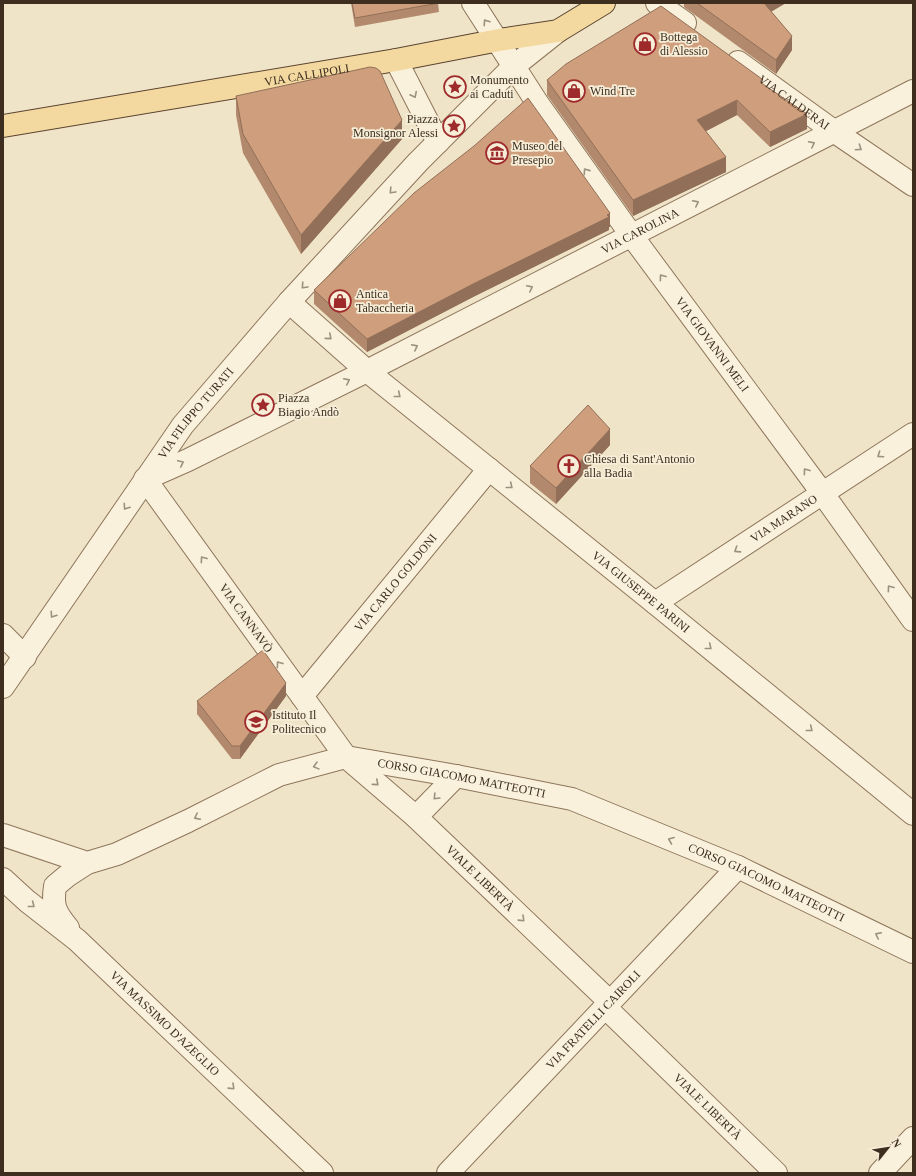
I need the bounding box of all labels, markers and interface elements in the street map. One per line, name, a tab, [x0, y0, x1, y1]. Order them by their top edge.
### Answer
one-way arrow	[483, 19, 491, 26]
place label: Bottega di Alessio	[660, 30, 708, 58]
shop icon: Bottega di Alessio	[632, 31, 658, 57]
street label: VIA CALLIPOLI	[263, 61, 350, 89]
street label: VIA CALDERAI	[756, 72, 832, 133]
place label: Monumento ai Caduti	[470, 73, 529, 101]
place icon: Monumento ai Caduti	[442, 74, 468, 100]
shop icon: Wind Tre	[561, 78, 587, 104]
place label: Wind Tre	[590, 84, 635, 98]
one-way arrow	[409, 91, 417, 98]
place label: Piazza Monsignor Alessi	[353, 112, 439, 140]
place icon: Piazza Monsignor Alessi	[441, 113, 467, 139]
place label: Museo del Presepio	[512, 139, 563, 167]
museum icon: Museo del Presepio	[484, 140, 510, 166]
one-way arrow	[808, 141, 815, 149]
one-way arrow	[854, 143, 861, 150]
one-way arrow	[583, 168, 591, 175]
one-way arrow	[390, 186, 397, 193]
one-way arrow	[692, 200, 699, 208]
street label: VIA CAROLINA	[599, 205, 682, 257]
one-way arrow	[660, 274, 667, 281]
one-way arrow	[302, 282, 309, 289]
one-way arrow	[526, 285, 534, 292]
place label: Antica Tabaccheria	[356, 287, 414, 315]
shop icon: Antica Tabaccheria	[327, 288, 353, 314]
street label: VIA GIOVANNI MELI	[673, 294, 752, 395]
one-way arrow	[324, 332, 332, 339]
one-way arrow	[410, 344, 418, 352]
street label: VIA FILIPPO TURATI	[155, 365, 236, 462]
one-way arrow	[343, 378, 351, 386]
place label: Piazza Biagio Andò	[278, 391, 339, 419]
one-way arrow	[393, 391, 400, 398]
place icon: Piazza Biagio Andò	[250, 392, 276, 418]
one-way arrow	[878, 451, 885, 458]
place label: Chiesa di Sant'Antonio alla Badia	[584, 452, 695, 480]
church icon: Chiesa di Sant'Antonio alla Badia	[556, 453, 582, 479]
one-way arrow	[176, 460, 184, 468]
one-way arrow	[804, 469, 811, 476]
one-way arrow	[505, 481, 512, 488]
street label: VIA MARANO	[748, 491, 820, 546]
one-way arrow	[123, 503, 131, 510]
street label: VIA CARLO GOLDONI	[351, 531, 440, 634]
one-way arrow	[734, 545, 741, 553]
street label: VIA GIUSEPPE PARINI	[589, 548, 693, 636]
one-way arrow	[200, 556, 208, 563]
street label: VIA CANNAVÒ	[216, 581, 276, 656]
one-way arrow	[888, 586, 895, 593]
one-way arrow	[50, 611, 58, 618]
one-way arrow	[704, 642, 712, 649]
one-way arrow	[277, 662, 284, 669]
place label: Istituto Il Politecnico	[272, 708, 326, 736]
school or university icon: Istituto Il Politecnico	[243, 709, 269, 735]
one-way arrow	[805, 725, 812, 732]
street label: CORSO GIACOMO MATTEOTTI	[376, 756, 547, 801]
one-way arrow	[312, 761, 319, 769]
one-way arrow	[371, 778, 379, 785]
one-way arrow	[433, 792, 441, 800]
one-way arrow	[194, 812, 201, 820]
one-way arrow	[667, 836, 674, 844]
street label: CORSO GIACOMO MATTEOTTI	[686, 840, 847, 925]
street label: VIALE LIBERTÀ	[443, 842, 517, 914]
one-way arrow	[28, 901, 35, 908]
one-way arrow	[517, 914, 525, 922]
one-way arrow	[875, 932, 882, 940]
street label: VIA MASSIMO D'AZEGLIO	[107, 968, 223, 1079]
street label: VIA FRATELLI CAIROLI	[543, 968, 643, 1072]
street label: VIALE LIBERTÀ	[671, 1071, 745, 1143]
one-way arrow	[227, 1082, 235, 1090]
north arrow	[868, 1128, 908, 1168]
text: N	[889, 1137, 904, 1149]

